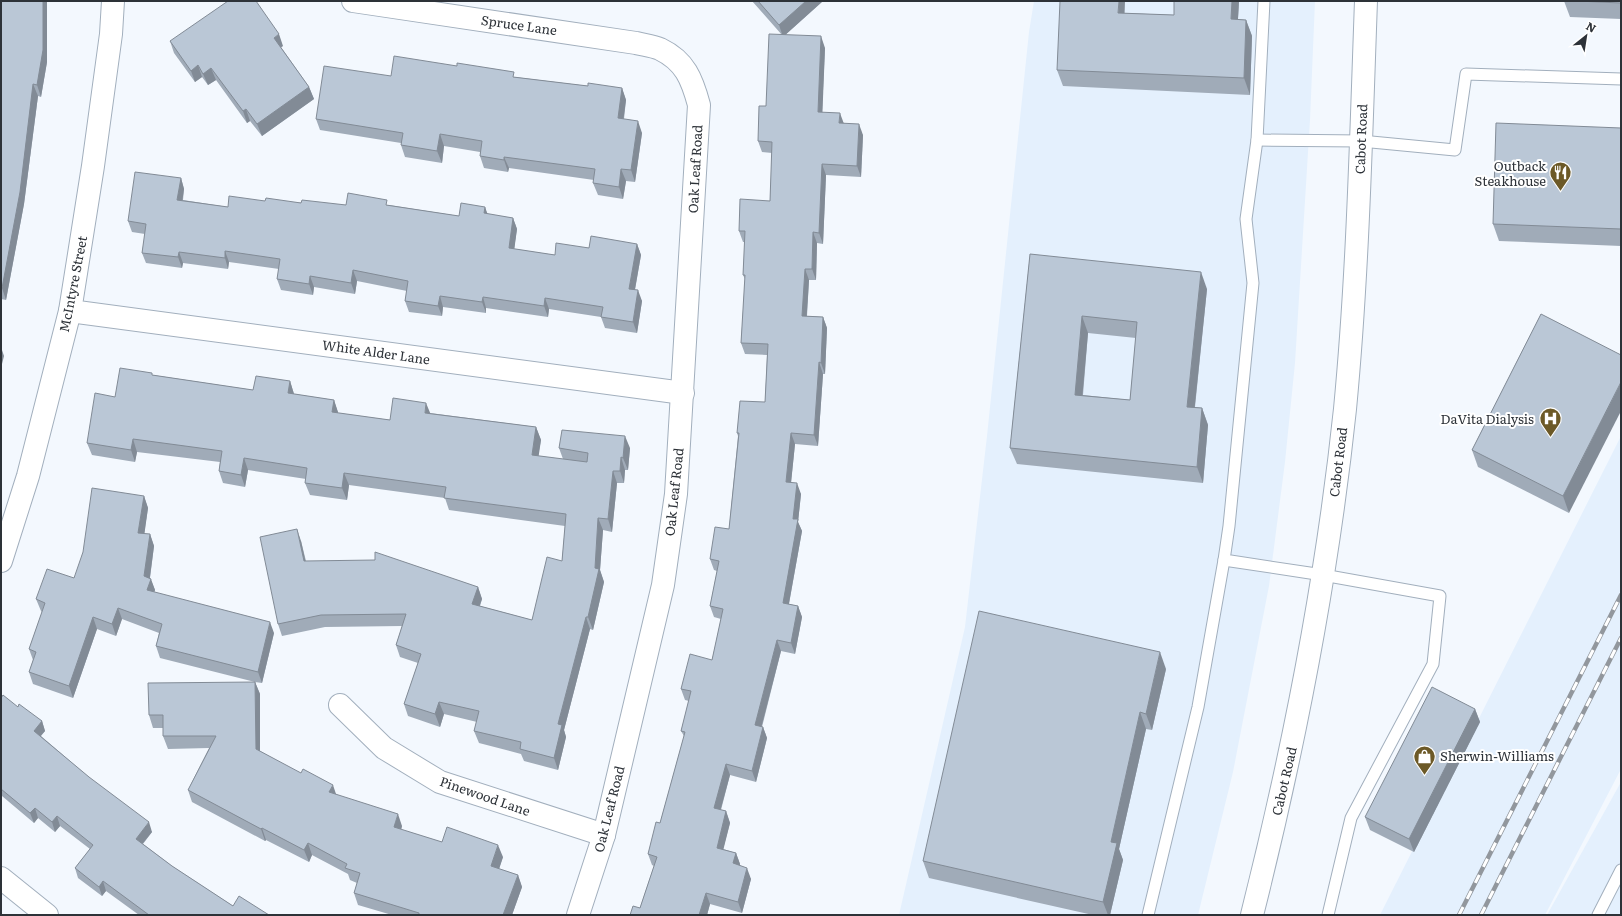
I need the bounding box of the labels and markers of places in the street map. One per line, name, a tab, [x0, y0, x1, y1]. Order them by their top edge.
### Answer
place label: Outback Steakhouse	[1475, 156, 1547, 190]
restaurant icon: Outback Steakhouse	[1548, 160, 1574, 193]
hospital icon: DaVita Dialysis	[1537, 406, 1563, 439]
place label: DaVita Dialysis	[1441, 409, 1534, 428]
shop icon: Sherwin-Williams	[1412, 743, 1438, 776]
place label: Sherwin-Williams	[1440, 746, 1554, 765]

